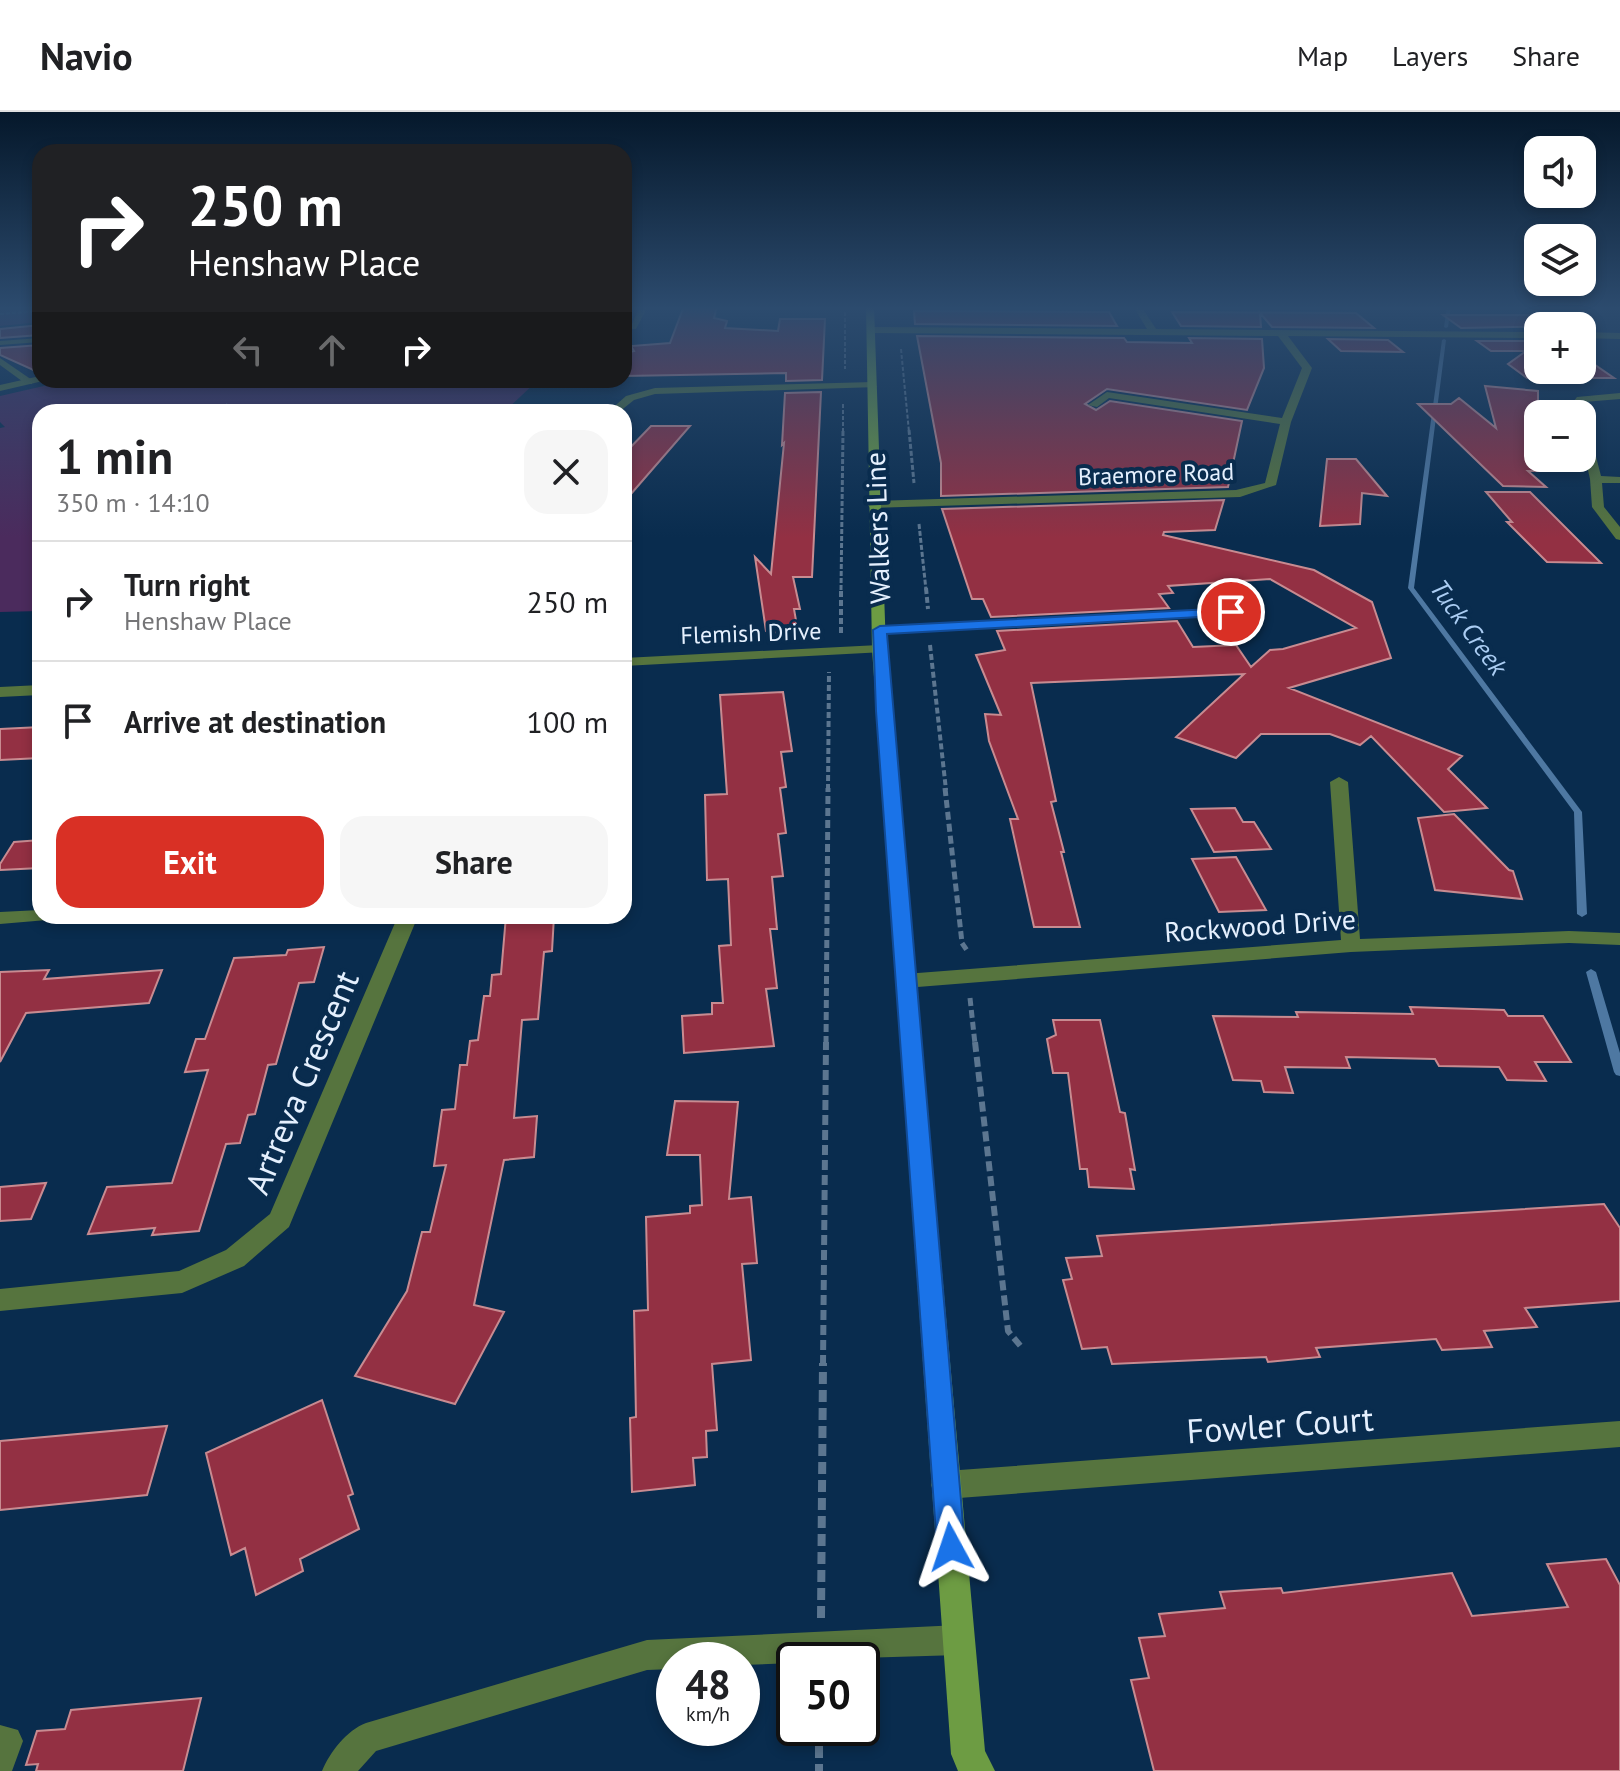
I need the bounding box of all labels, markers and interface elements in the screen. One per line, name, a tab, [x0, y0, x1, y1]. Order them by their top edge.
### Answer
text: Navio	[40, 31, 133, 80]
text: Map	[1297, 37, 1348, 74]
text: Layers	[1392, 37, 1468, 74]
text: Share	[1512, 37, 1580, 74]
map controls	[1524, 136, 1596, 472]
button: sound	[1524, 136, 1596, 208]
text: 250 m	[188, 169, 343, 241]
icon: right	[56, 176, 160, 280]
button: layers	[1524, 224, 1596, 296]
text: Henshaw Place	[188, 239, 420, 286]
button: +	[1524, 312, 1596, 384]
icon: left	[226, 328, 270, 372]
icon: ahead	[310, 328, 354, 372]
icon: right	[394, 328, 438, 372]
button: −	[1524, 400, 1596, 472]
text: 1 min	[56, 425, 173, 487]
button: close	[524, 430, 608, 514]
street label: Walkers Line	[856, 452, 898, 604]
street label: Braemore Road	[1077, 456, 1235, 492]
text: 350 m · 14:10	[56, 486, 210, 519]
text: Turn right	[124, 565, 250, 604]
water label: Tuck Creek	[1423, 573, 1516, 683]
pin	[1197, 578, 1265, 646]
icon: right	[56, 579, 100, 623]
text: 250 m	[527, 582, 608, 621]
icon: arrive	[1209, 590, 1253, 634]
text: Henshaw Place	[124, 604, 292, 637]
street label: Flemish Drive	[680, 615, 822, 651]
icon: arrive	[56, 699, 100, 743]
text: Arrive at destination	[124, 702, 386, 741]
text: 100 m	[527, 702, 608, 741]
button: Exit	[56, 816, 324, 908]
button: Share	[340, 816, 608, 908]
street label: Rockwood Drive	[1163, 900, 1357, 950]
street label: Artreva Crescent	[234, 963, 368, 1200]
street label: Fowler Court	[1185, 1395, 1375, 1452]
position arrow	[909, 1505, 993, 1589]
speed limit sign: 50	[776, 1642, 880, 1746]
text: 48	[685, 1658, 731, 1710]
text: km/h	[686, 1701, 730, 1727]

